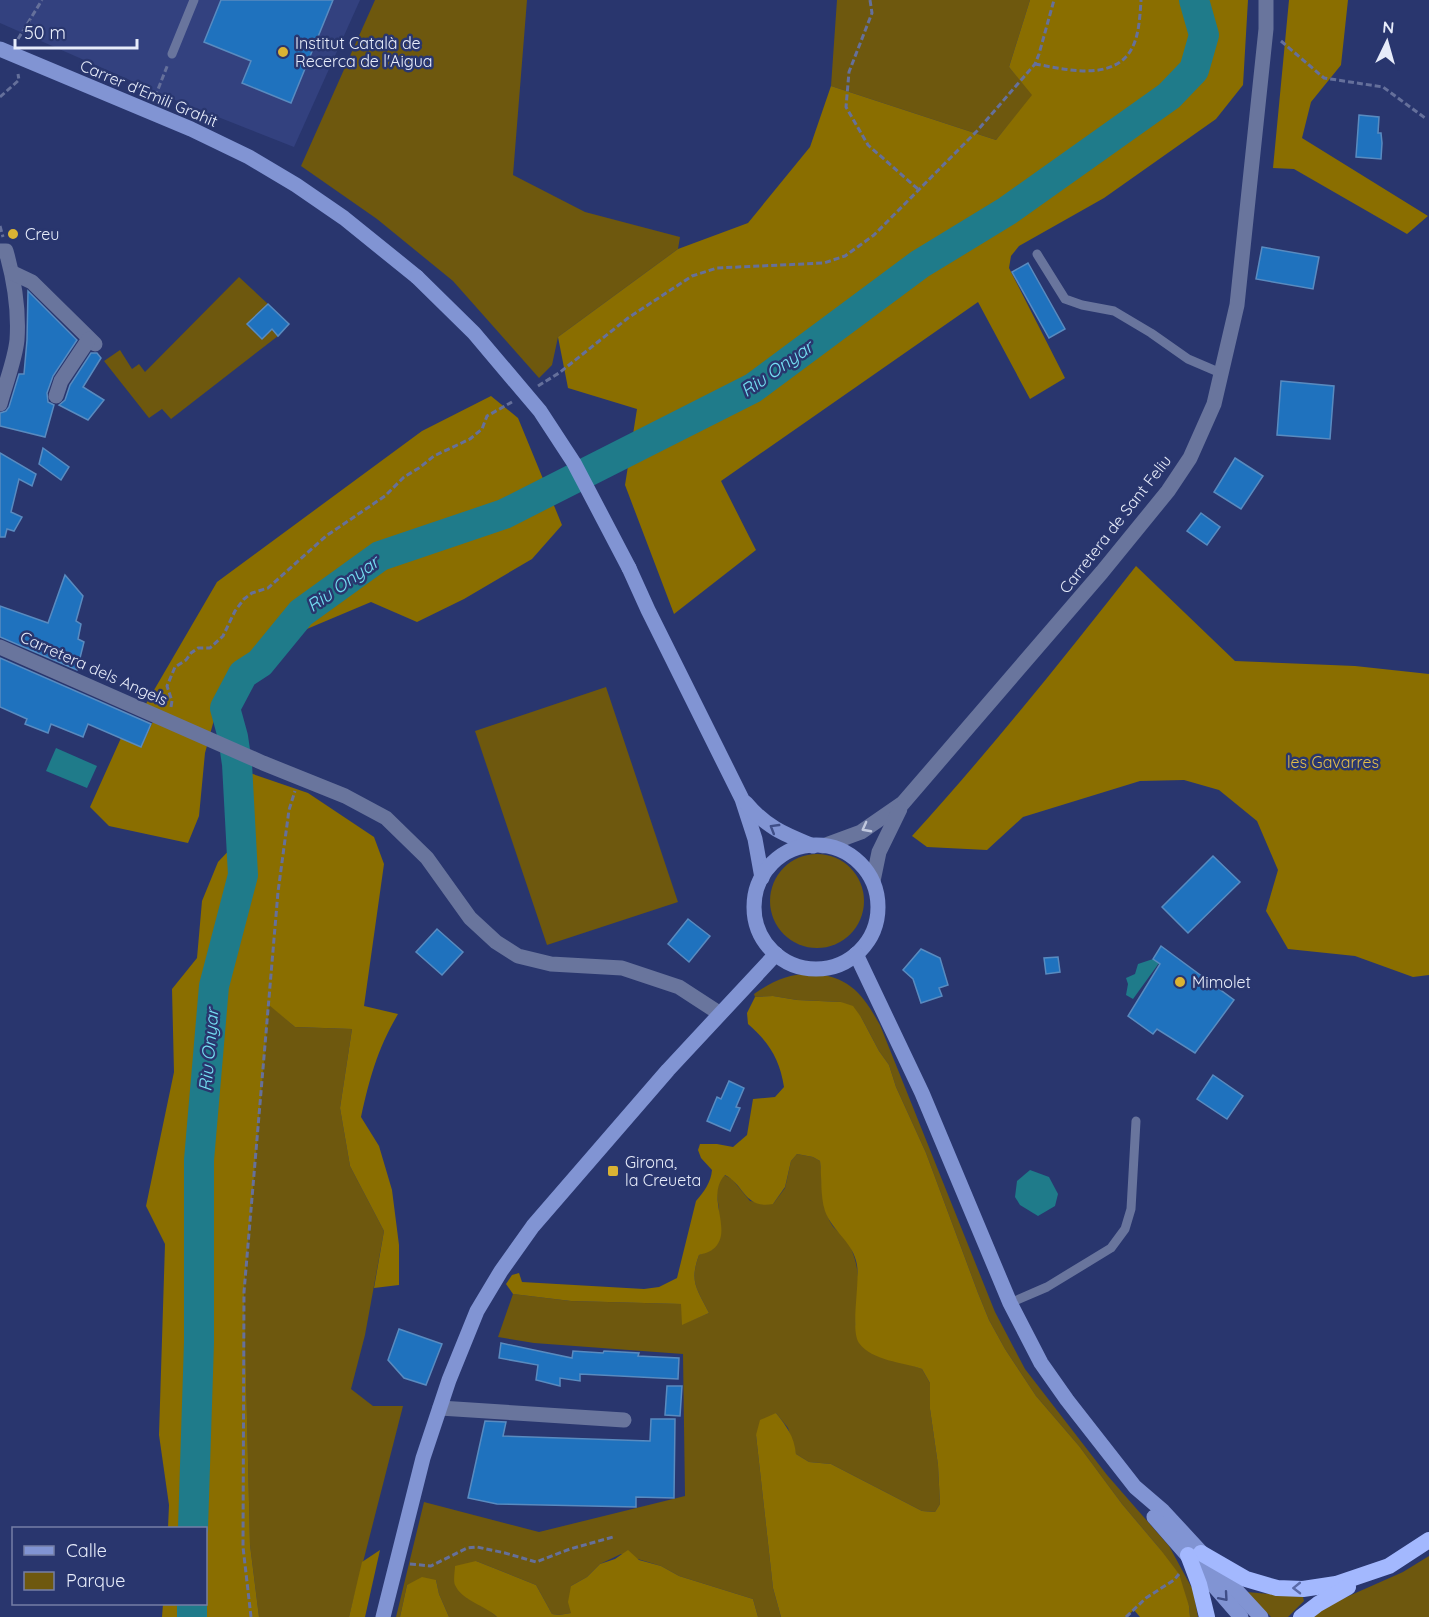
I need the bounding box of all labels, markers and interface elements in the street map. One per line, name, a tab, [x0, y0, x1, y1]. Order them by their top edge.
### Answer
scale bar	[15, 12, 136, 50]
north arrow	[1357, 12, 1417, 72]
text: N	[1382, 17, 1395, 38]
text: 50 m	[24, 21, 66, 44]
place label: Institut Català de Recerca de l'Aigua	[295, 33, 432, 71]
marker: Institut Català de Recerca de l'Aigua	[276, 45, 290, 59]
street label: Carrer d'Emili Grahit	[77, 55, 221, 131]
place label: Creu	[25, 224, 59, 244]
marker: Creu	[6, 227, 20, 241]
water label: Riu Onyar	[736, 334, 819, 402]
street label: Carretera de Sant Feliu	[1055, 451, 1175, 597]
water label: Riu Onyar	[302, 549, 385, 617]
street label: Carretera dels Angels	[17, 626, 171, 710]
park label: les Gavarres	[1287, 752, 1379, 772]
one-way arrow	[861, 821, 872, 832]
one-way arrow	[769, 824, 780, 835]
place label: Mimolet	[1192, 972, 1251, 992]
marker: Mimolet	[1173, 975, 1187, 989]
water label: Riu Onyar	[193, 1005, 224, 1092]
place label: Girona, la Creueta	[625, 1152, 701, 1190]
marker: Girona, la Creueta	[606, 1164, 620, 1178]
legend	[12, 1527, 207, 1605]
text: Calle	[66, 1539, 107, 1562]
text: Parque	[66, 1569, 125, 1592]
one-way arrow	[1293, 1582, 1302, 1595]
one-way arrow	[1217, 1590, 1228, 1601]

